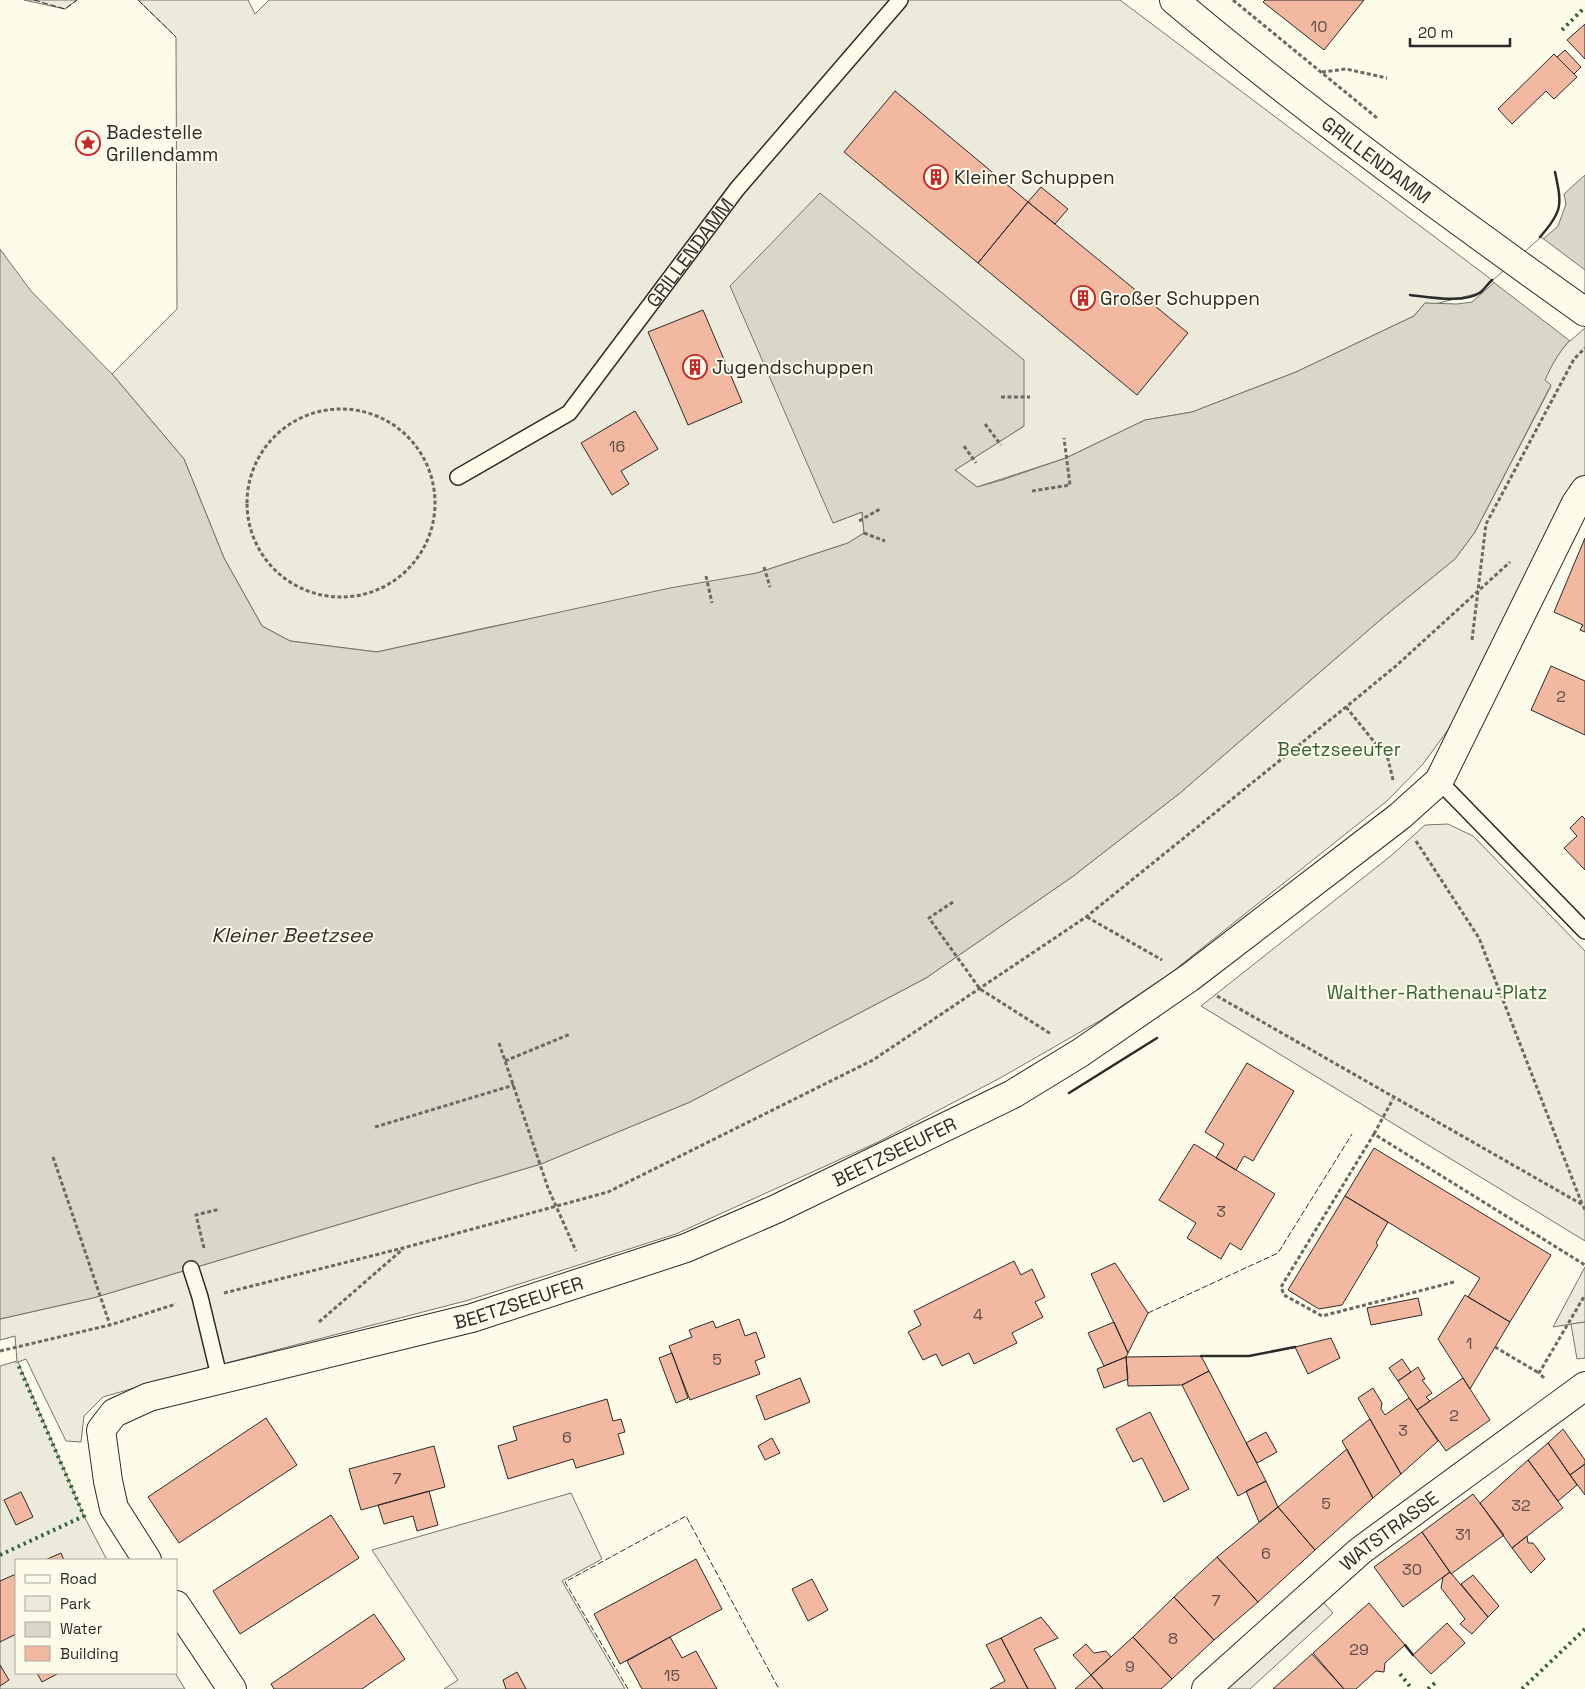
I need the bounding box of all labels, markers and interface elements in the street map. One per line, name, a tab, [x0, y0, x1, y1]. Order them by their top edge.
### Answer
scale bar	[1410, 15, 1510, 47]
house number: 10	[1311, 16, 1327, 37]
text: 20 m	[1418, 23, 1453, 42]
street label: GRILLENDAMM	[1316, 111, 1436, 209]
place label: Badestelle Grillendamm	[106, 120, 218, 167]
place icon: Badestelle Grillendamm	[75, 130, 101, 156]
building icon: Kleiner Schuppen	[923, 164, 949, 190]
place label: Kleiner Schuppen	[954, 165, 1115, 190]
street label: GRILLENDAMM	[641, 193, 739, 312]
building icon: Großer Schuppen	[1070, 285, 1096, 311]
place label: Großer Schuppen	[1100, 286, 1260, 311]
building icon: Jugendschuppen	[682, 354, 708, 380]
place label: Jugendschuppen	[712, 355, 874, 380]
house number: 16	[609, 436, 625, 457]
house number: 2	[1556, 686, 1566, 707]
park label: Beetzseeufer	[1277, 737, 1401, 762]
water label: Kleiner Beetzsee	[212, 922, 374, 948]
park label: Walther-Rathenau-Platz	[1327, 980, 1547, 1005]
street label: BEETZSEEUFER	[829, 1111, 961, 1193]
house number: 3	[1216, 1201, 1226, 1222]
street label: BEETZSEEUFER	[451, 1270, 587, 1335]
house number: 4	[973, 1304, 983, 1325]
house number: 1	[1466, 1333, 1472, 1354]
house number: 5	[712, 1349, 722, 1370]
house number: 2	[1449, 1405, 1459, 1426]
house number: 3	[1398, 1420, 1408, 1441]
house number: 6	[562, 1427, 572, 1448]
house number: 7	[392, 1468, 402, 1489]
street label: WATSTRASSE	[1334, 1486, 1444, 1576]
house number: 5	[1321, 1493, 1331, 1514]
house number: 32	[1511, 1495, 1531, 1516]
house number: 31	[1455, 1524, 1471, 1545]
house number: 6	[1261, 1543, 1271, 1564]
legend	[15, 1559, 178, 1674]
house number: 30	[1402, 1559, 1422, 1580]
text: Road	[60, 1569, 97, 1588]
house number: 7	[1211, 1590, 1221, 1611]
text: Park	[60, 1594, 91, 1613]
text: Water	[60, 1619, 103, 1638]
house number: 8	[1168, 1628, 1178, 1649]
house number: 29	[1349, 1639, 1369, 1660]
text: Building	[60, 1644, 119, 1663]
house number: 9	[1125, 1656, 1135, 1677]
house number: 15	[664, 1665, 680, 1686]

